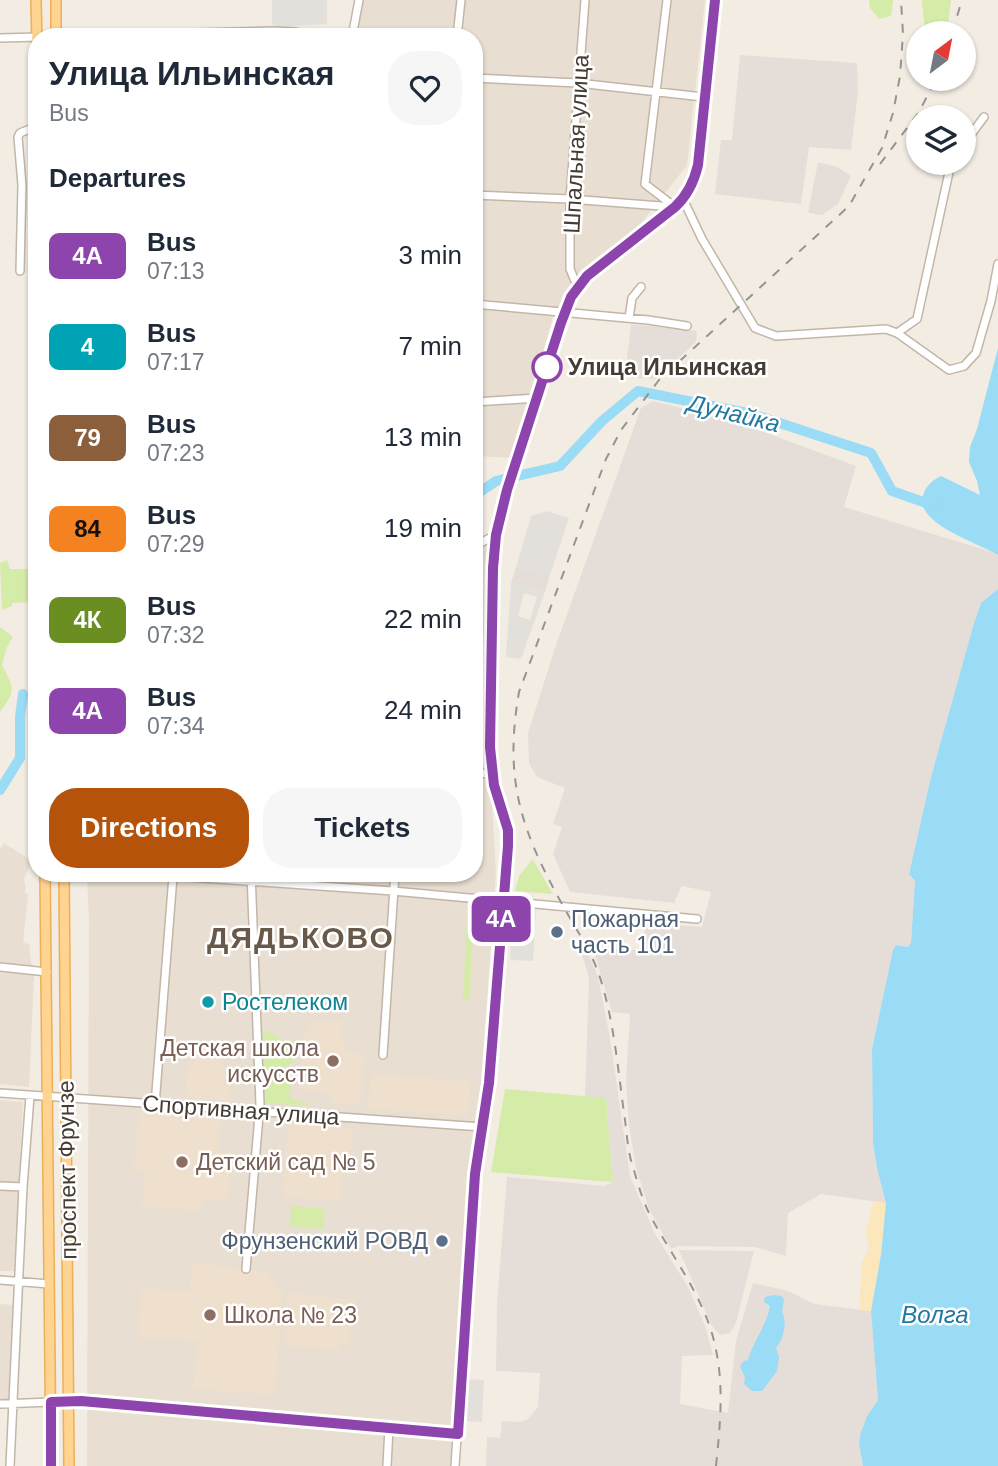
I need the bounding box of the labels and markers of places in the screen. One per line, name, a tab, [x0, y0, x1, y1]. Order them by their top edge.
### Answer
marker: Улица Ильинская	[532, 352, 562, 382]
place label: Улица Ильинская	[568, 354, 767, 380]
place label: Пожарная часть 101	[571, 906, 679, 958]
marker: Пожарная часть 101	[549, 924, 565, 940]
place label: Ростелеком	[222, 989, 348, 1015]
marker: Ростелеком	[200, 994, 216, 1010]
place label: Детская школа искусств	[160, 1035, 319, 1087]
marker: Детская школа искусств	[325, 1053, 341, 1069]
place label: Детский сад № 5	[196, 1149, 376, 1175]
marker: Детский сад № 5	[174, 1154, 190, 1170]
place label: Фрунзенский РОВД	[221, 1228, 428, 1254]
marker: Фрунзенский РОВД	[434, 1233, 450, 1249]
place label: Школа № 23	[224, 1302, 357, 1328]
marker: Школа № 23	[202, 1307, 218, 1323]

